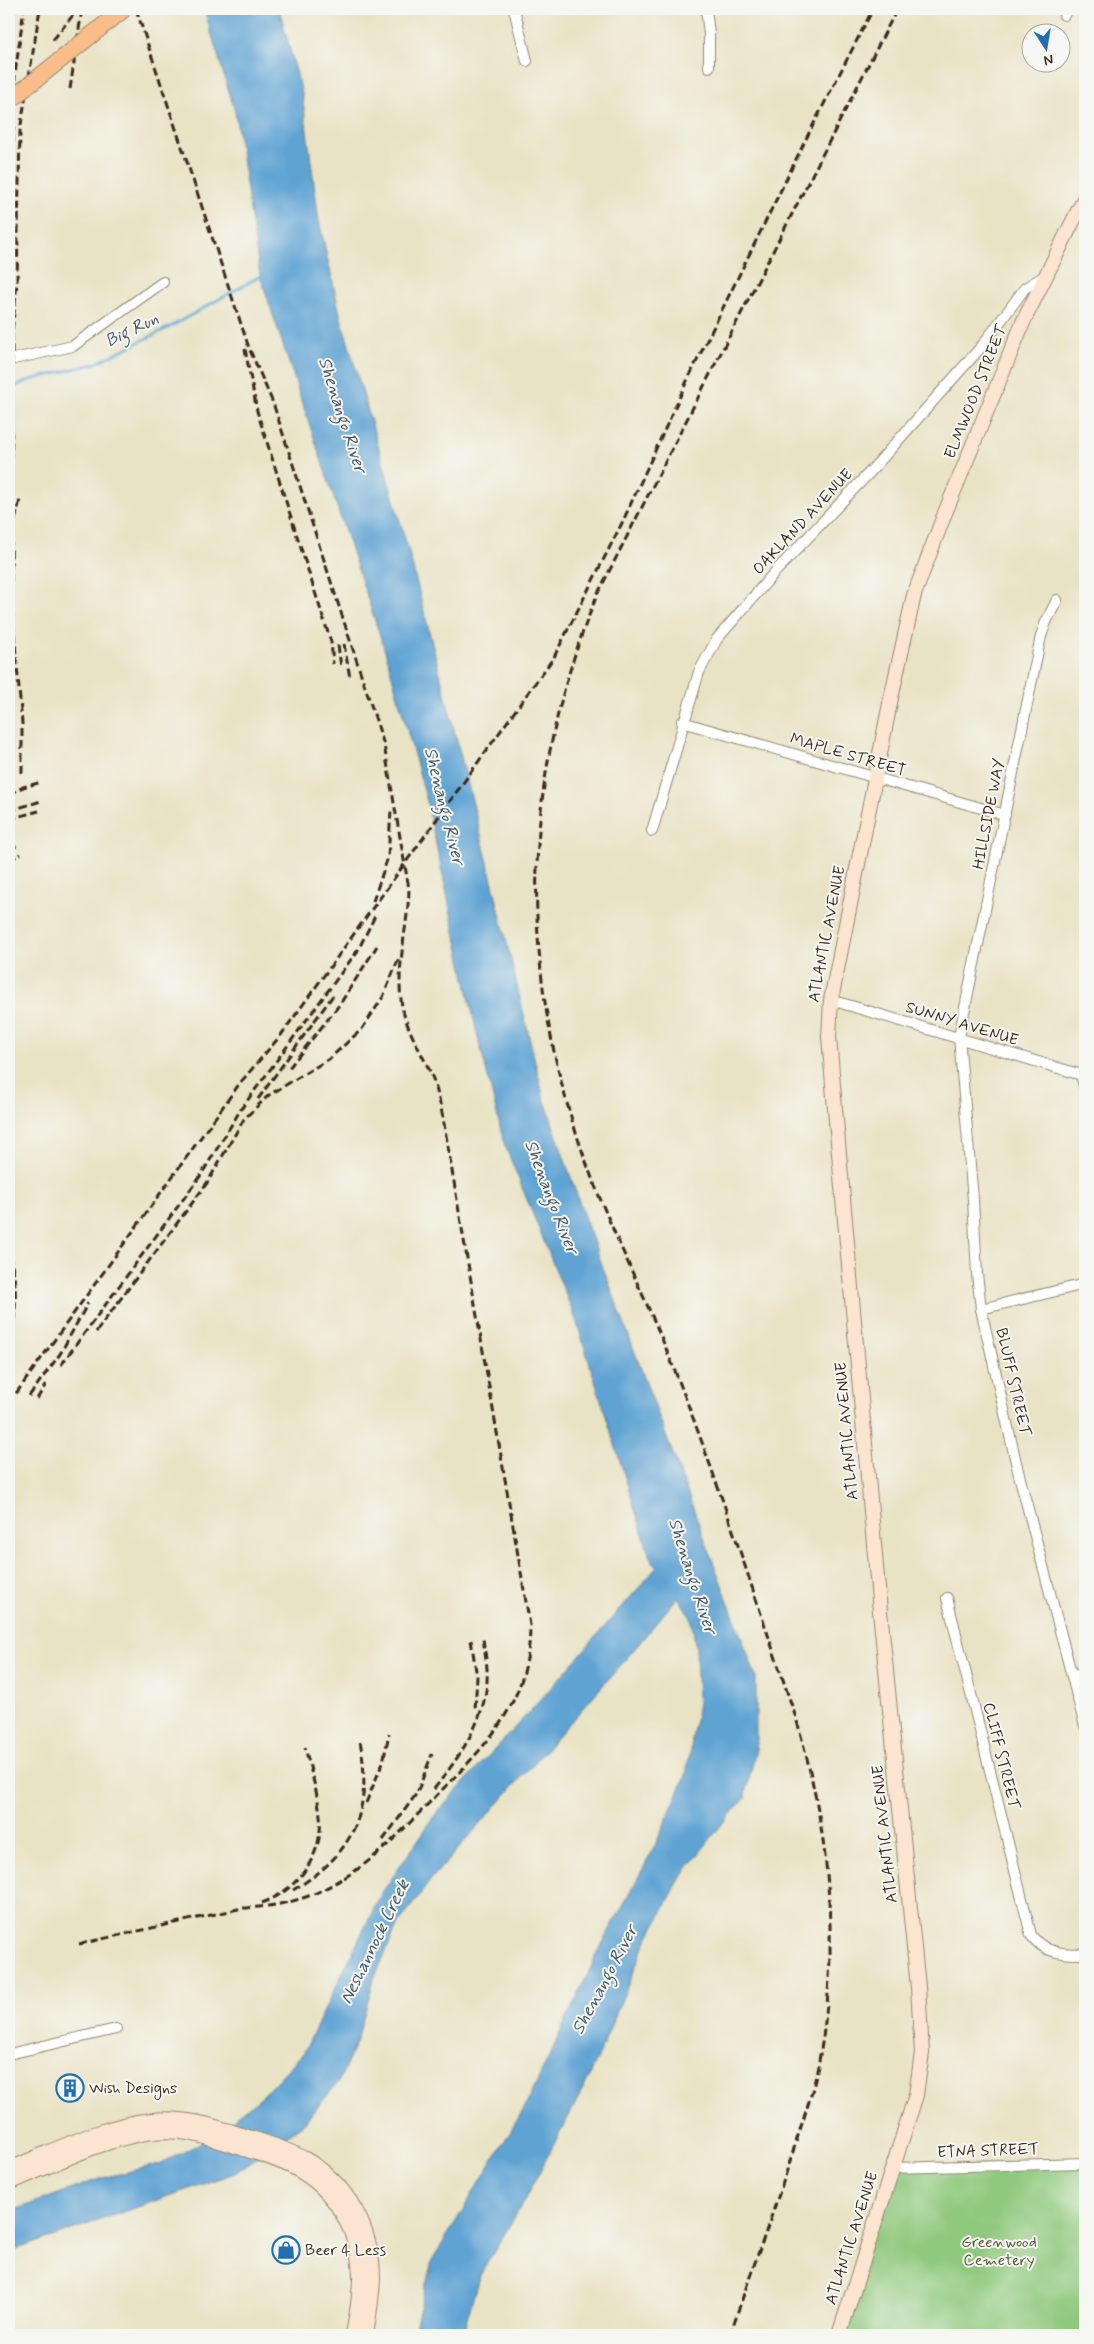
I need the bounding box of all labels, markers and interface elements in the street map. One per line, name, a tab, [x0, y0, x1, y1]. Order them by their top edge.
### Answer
north arrow	[1022, 22, 1072, 72]
text: N	[1042, 50, 1055, 70]
water label: Big Run	[101, 307, 164, 355]
street label: ELMWOOD STREET	[940, 321, 1013, 462]
water label: Shenango River	[310, 354, 373, 479]
street label: OAKLAND AVENUE	[748, 464, 858, 580]
street label: MAPLE STREET	[788, 728, 908, 782]
water label: Shenango River	[416, 745, 471, 870]
street label: HILLSIDE WAY	[968, 757, 1010, 871]
street label: ATLANTIC AVENUE	[803, 864, 851, 1004]
street label: SUNNY AVENUE	[903, 997, 1021, 1051]
water label: Shenango River	[516, 1137, 585, 1260]
street label: BLUFF STREET	[990, 1326, 1036, 1439]
street label: ATLANTIC AVENUE	[830, 1361, 864, 1501]
water label: Shenango River	[660, 1515, 723, 1640]
street label: CLIFF STREET	[978, 1700, 1025, 1813]
street label: ATLANTIC AVENUE	[867, 1764, 903, 1904]
water label: Neshannock Creek	[335, 1875, 416, 2008]
water label: Shenango River	[566, 1919, 647, 2040]
building icon: Wish Designs	[55, 2073, 85, 2103]
place label: Wish Designs	[89, 2078, 177, 2100]
street label: ETNA STREET	[937, 2139, 1039, 2163]
street label: ATLANTIC AVENUE	[821, 2169, 883, 2307]
park label: Greenwood Cemetery	[961, 2232, 1037, 2271]
shop icon: Beer 4 Less	[271, 2235, 301, 2265]
place label: Beer 4 Less	[305, 2240, 386, 2261]

